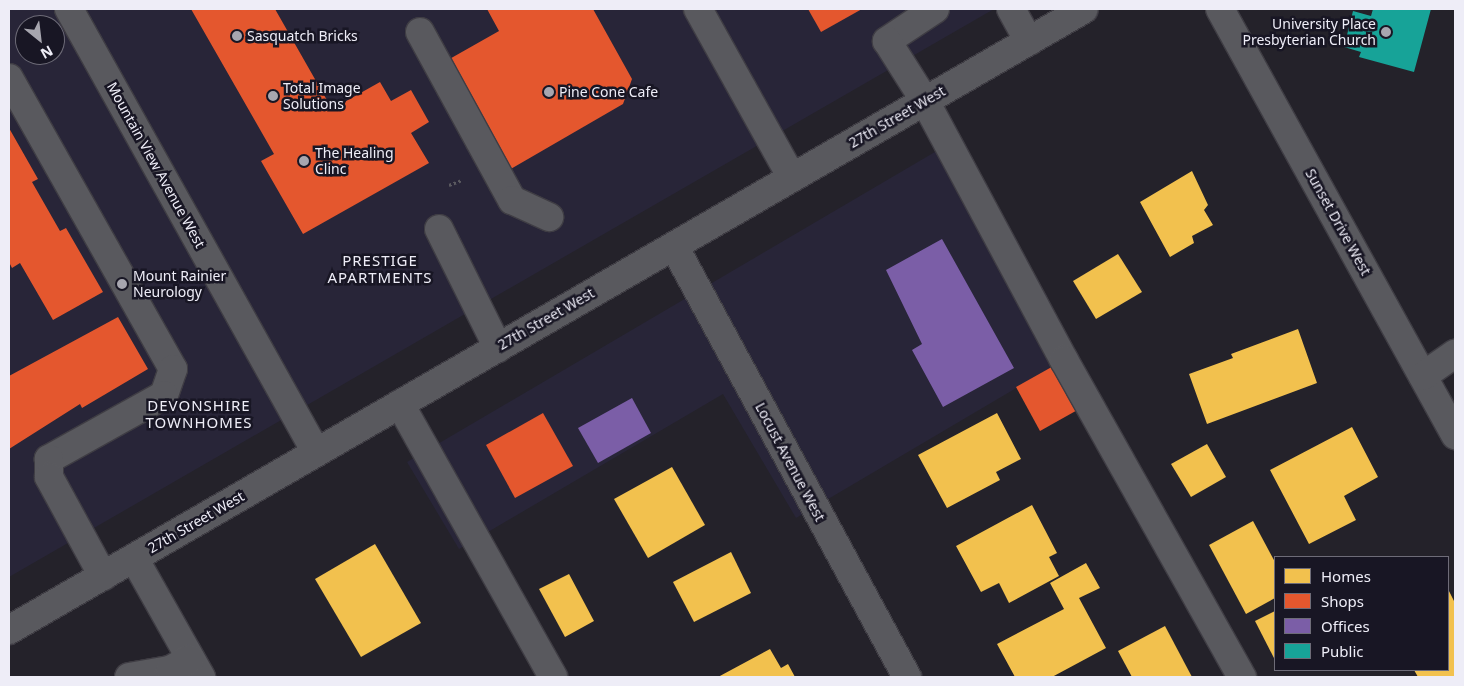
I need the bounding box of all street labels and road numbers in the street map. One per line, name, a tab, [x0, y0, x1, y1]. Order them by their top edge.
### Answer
street label: Mountain View Avenue West	[103, 79, 209, 251]
street label: 27th Street West	[846, 83, 948, 151]
street label: Sunset Drive West	[1302, 166, 1374, 278]
street label: 27th Street West	[495, 285, 597, 353]
street label: Locust Avenue West	[752, 400, 828, 524]
street label: 27th Street West	[145, 488, 247, 556]

